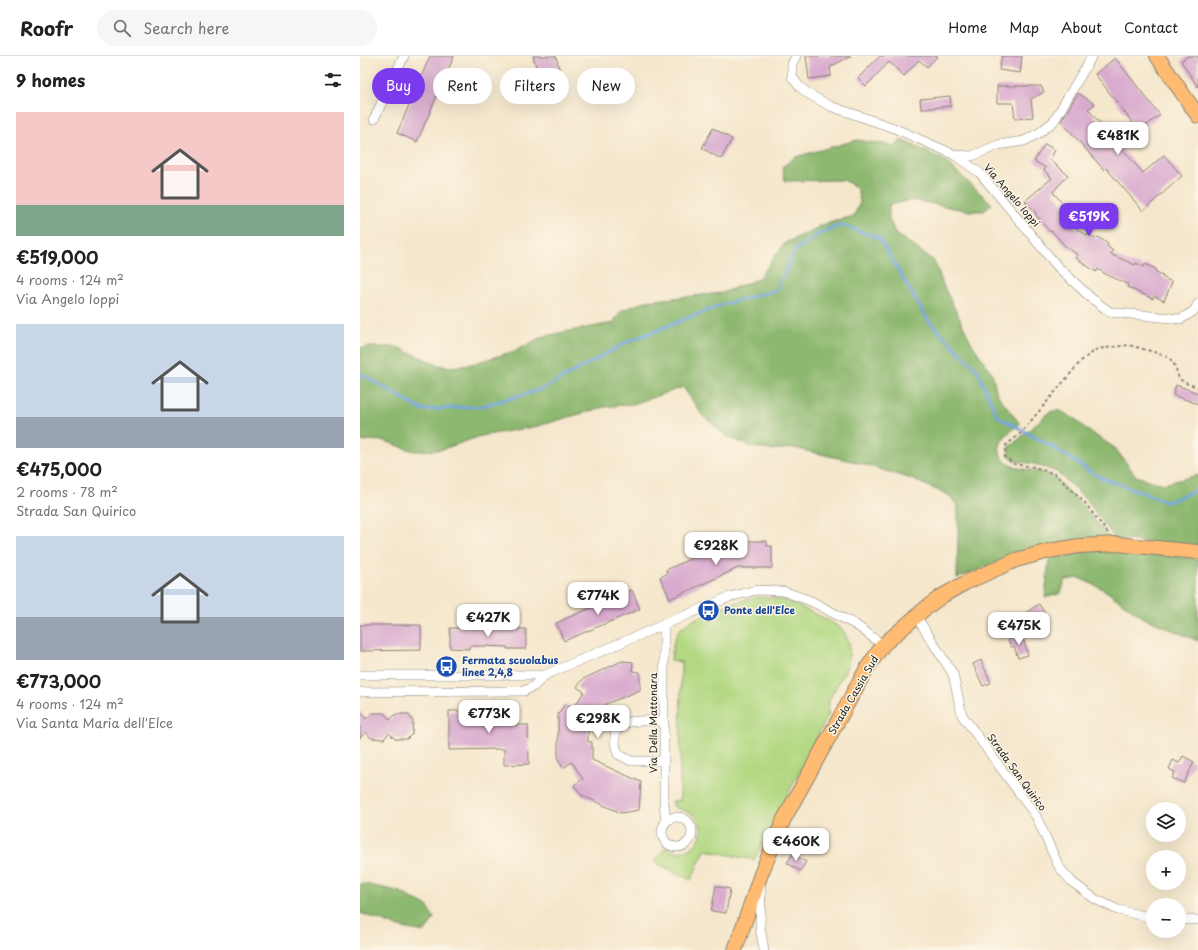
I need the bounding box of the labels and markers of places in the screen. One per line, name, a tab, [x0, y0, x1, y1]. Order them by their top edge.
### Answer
pin: €481K	[1090, 122, 1146, 156]
pin: €519K	[1061, 203, 1117, 237]
pin: €928K	[688, 532, 744, 566]
pin: €774K	[570, 582, 626, 616]
bus stop icon: Ponte dell'Elce	[695, 597, 721, 623]
place label: Ponte dell'Elce	[724, 602, 795, 617]
pin: €427K	[460, 604, 516, 638]
pin: €475K	[991, 612, 1047, 646]
place label: Fermata scuolabus linee 2,4,8	[462, 652, 559, 679]
bus stop icon: Fermata scuolabus linee 2,4,8	[434, 653, 460, 679]
pin: €773K	[461, 700, 517, 734]
pin: €298K	[570, 705, 626, 739]
pin: €460K	[768, 828, 824, 862]

